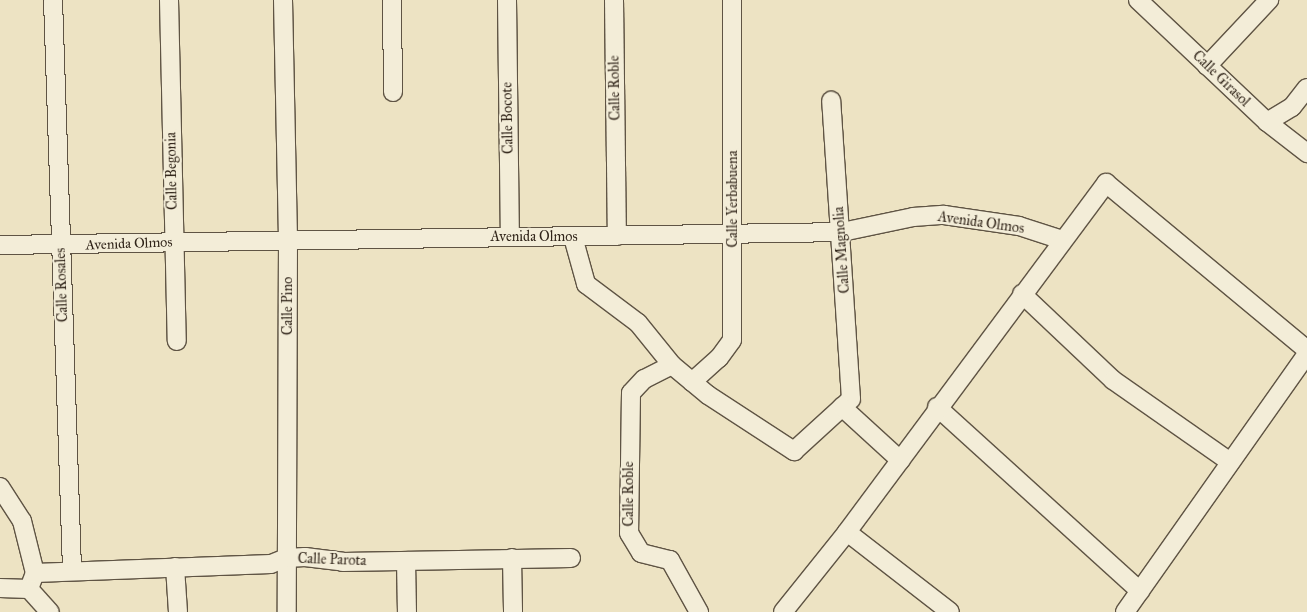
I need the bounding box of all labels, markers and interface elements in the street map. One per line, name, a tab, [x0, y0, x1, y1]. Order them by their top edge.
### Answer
street label: Calle Girasol	[1189, 48, 1253, 110]
street label: Calle Roble	[606, 55, 624, 121]
street label: Calle Bocote	[499, 82, 517, 154]
street label: Calle Begonia	[163, 132, 181, 210]
street label: Calle Yerbabuena	[725, 150, 741, 248]
street label: Calle Magnolia	[831, 206, 853, 294]
street label: Avenida Olmos	[937, 209, 1025, 237]
street label: Avenida Olmos	[490, 229, 578, 245]
street label: Avenida Olmos	[85, 234, 173, 254]
street label: Calle Rosales	[52, 248, 72, 322]
street label: Calle Pino	[280, 277, 296, 335]
street label: Calle Roble	[621, 461, 637, 527]
street label: Calle Parota	[297, 550, 367, 570]

